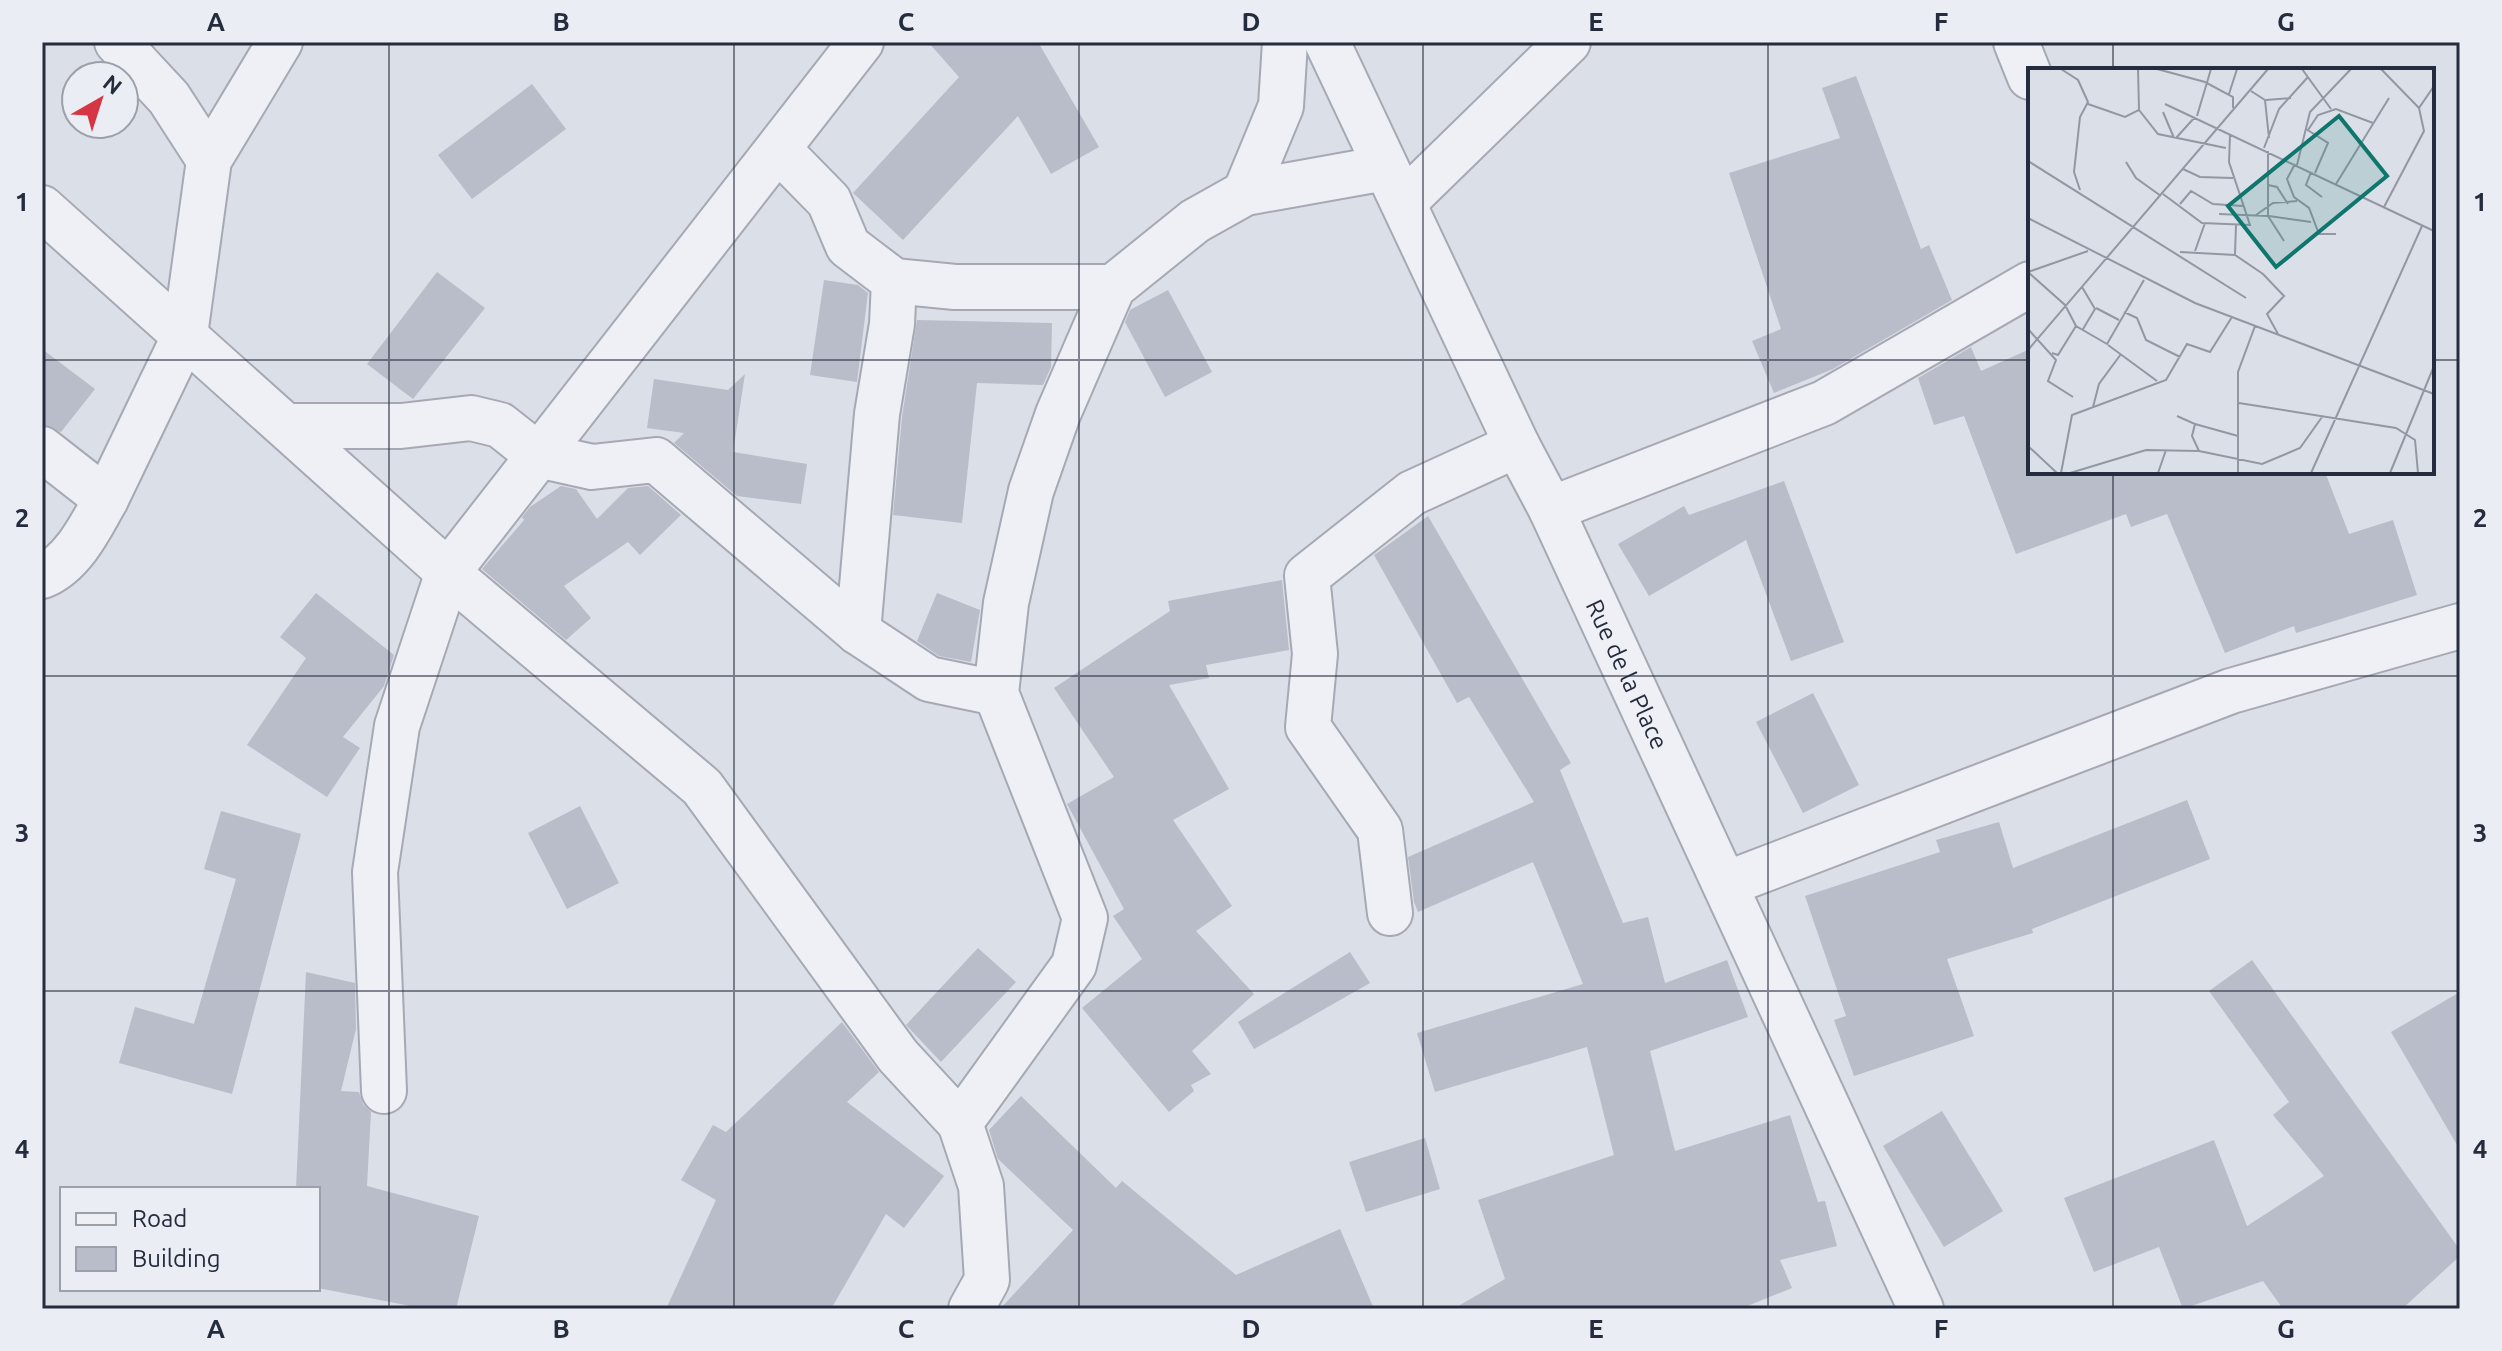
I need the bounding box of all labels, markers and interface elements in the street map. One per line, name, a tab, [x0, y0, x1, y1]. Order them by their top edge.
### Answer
text: A	[207, 7, 226, 36]
text: B	[552, 7, 570, 36]
text: C	[898, 7, 915, 36]
text: D	[1242, 7, 1260, 36]
text: E	[1588, 7, 1604, 36]
text: F	[1934, 7, 1948, 36]
text: G	[2277, 7, 2295, 36]
north arrow	[60, 60, 140, 140]
inset map	[2028, 68, 2434, 474]
text: N	[99, 69, 127, 99]
text: 1	[15, 187, 29, 216]
text: 1	[2473, 187, 2487, 216]
text: 2	[15, 503, 29, 532]
text: 2	[2473, 503, 2487, 532]
street label: Rue de la Place	[1581, 595, 1674, 753]
text: 3	[15, 818, 29, 847]
text: 3	[2473, 818, 2487, 847]
text: 4	[15, 1134, 29, 1163]
text: 4	[2473, 1134, 2487, 1163]
legend	[60, 1187, 320, 1291]
text: Road	[132, 1205, 187, 1232]
text: Building	[132, 1245, 220, 1272]
text: A	[207, 1314, 226, 1343]
text: B	[552, 1314, 570, 1343]
text: C	[898, 1314, 915, 1343]
text: D	[1242, 1314, 1260, 1343]
text: E	[1588, 1314, 1604, 1343]
text: F	[1934, 1314, 1948, 1343]
text: G	[2277, 1314, 2295, 1343]

